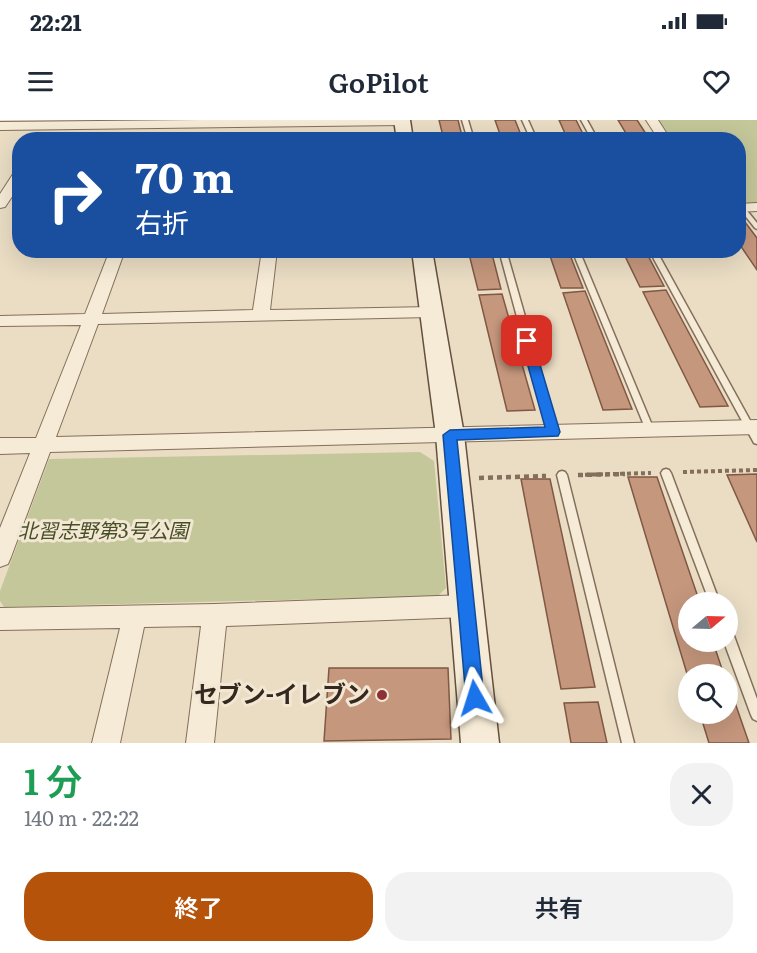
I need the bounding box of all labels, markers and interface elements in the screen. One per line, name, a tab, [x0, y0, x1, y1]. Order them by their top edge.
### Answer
text: 22:21	[30, 5, 82, 38]
text: GoPilot	[328, 61, 429, 101]
icon: menu	[24, 65, 57, 98]
icon: heart	[700, 65, 733, 98]
text: 70 m	[135, 144, 234, 206]
icon: right	[36, 156, 114, 234]
text: 右折	[135, 201, 189, 241]
pin	[501, 315, 552, 366]
icon: arrive	[510, 324, 543, 357]
park label: 北習志野第3号公園	[18, 514, 191, 544]
north arrow	[678, 592, 738, 652]
map controls	[678, 592, 738, 724]
button: search	[678, 664, 738, 724]
position arrow	[443, 666, 507, 730]
place label: セブン-イレブン	[194, 675, 370, 710]
marker: セブン-イレブン	[375, 688, 389, 702]
text: 1 分	[24, 753, 82, 806]
button: close	[670, 763, 733, 826]
text: 140 m · 22:22	[24, 802, 139, 832]
button: 終了	[24, 872, 373, 941]
button: 共有	[385, 872, 733, 941]

